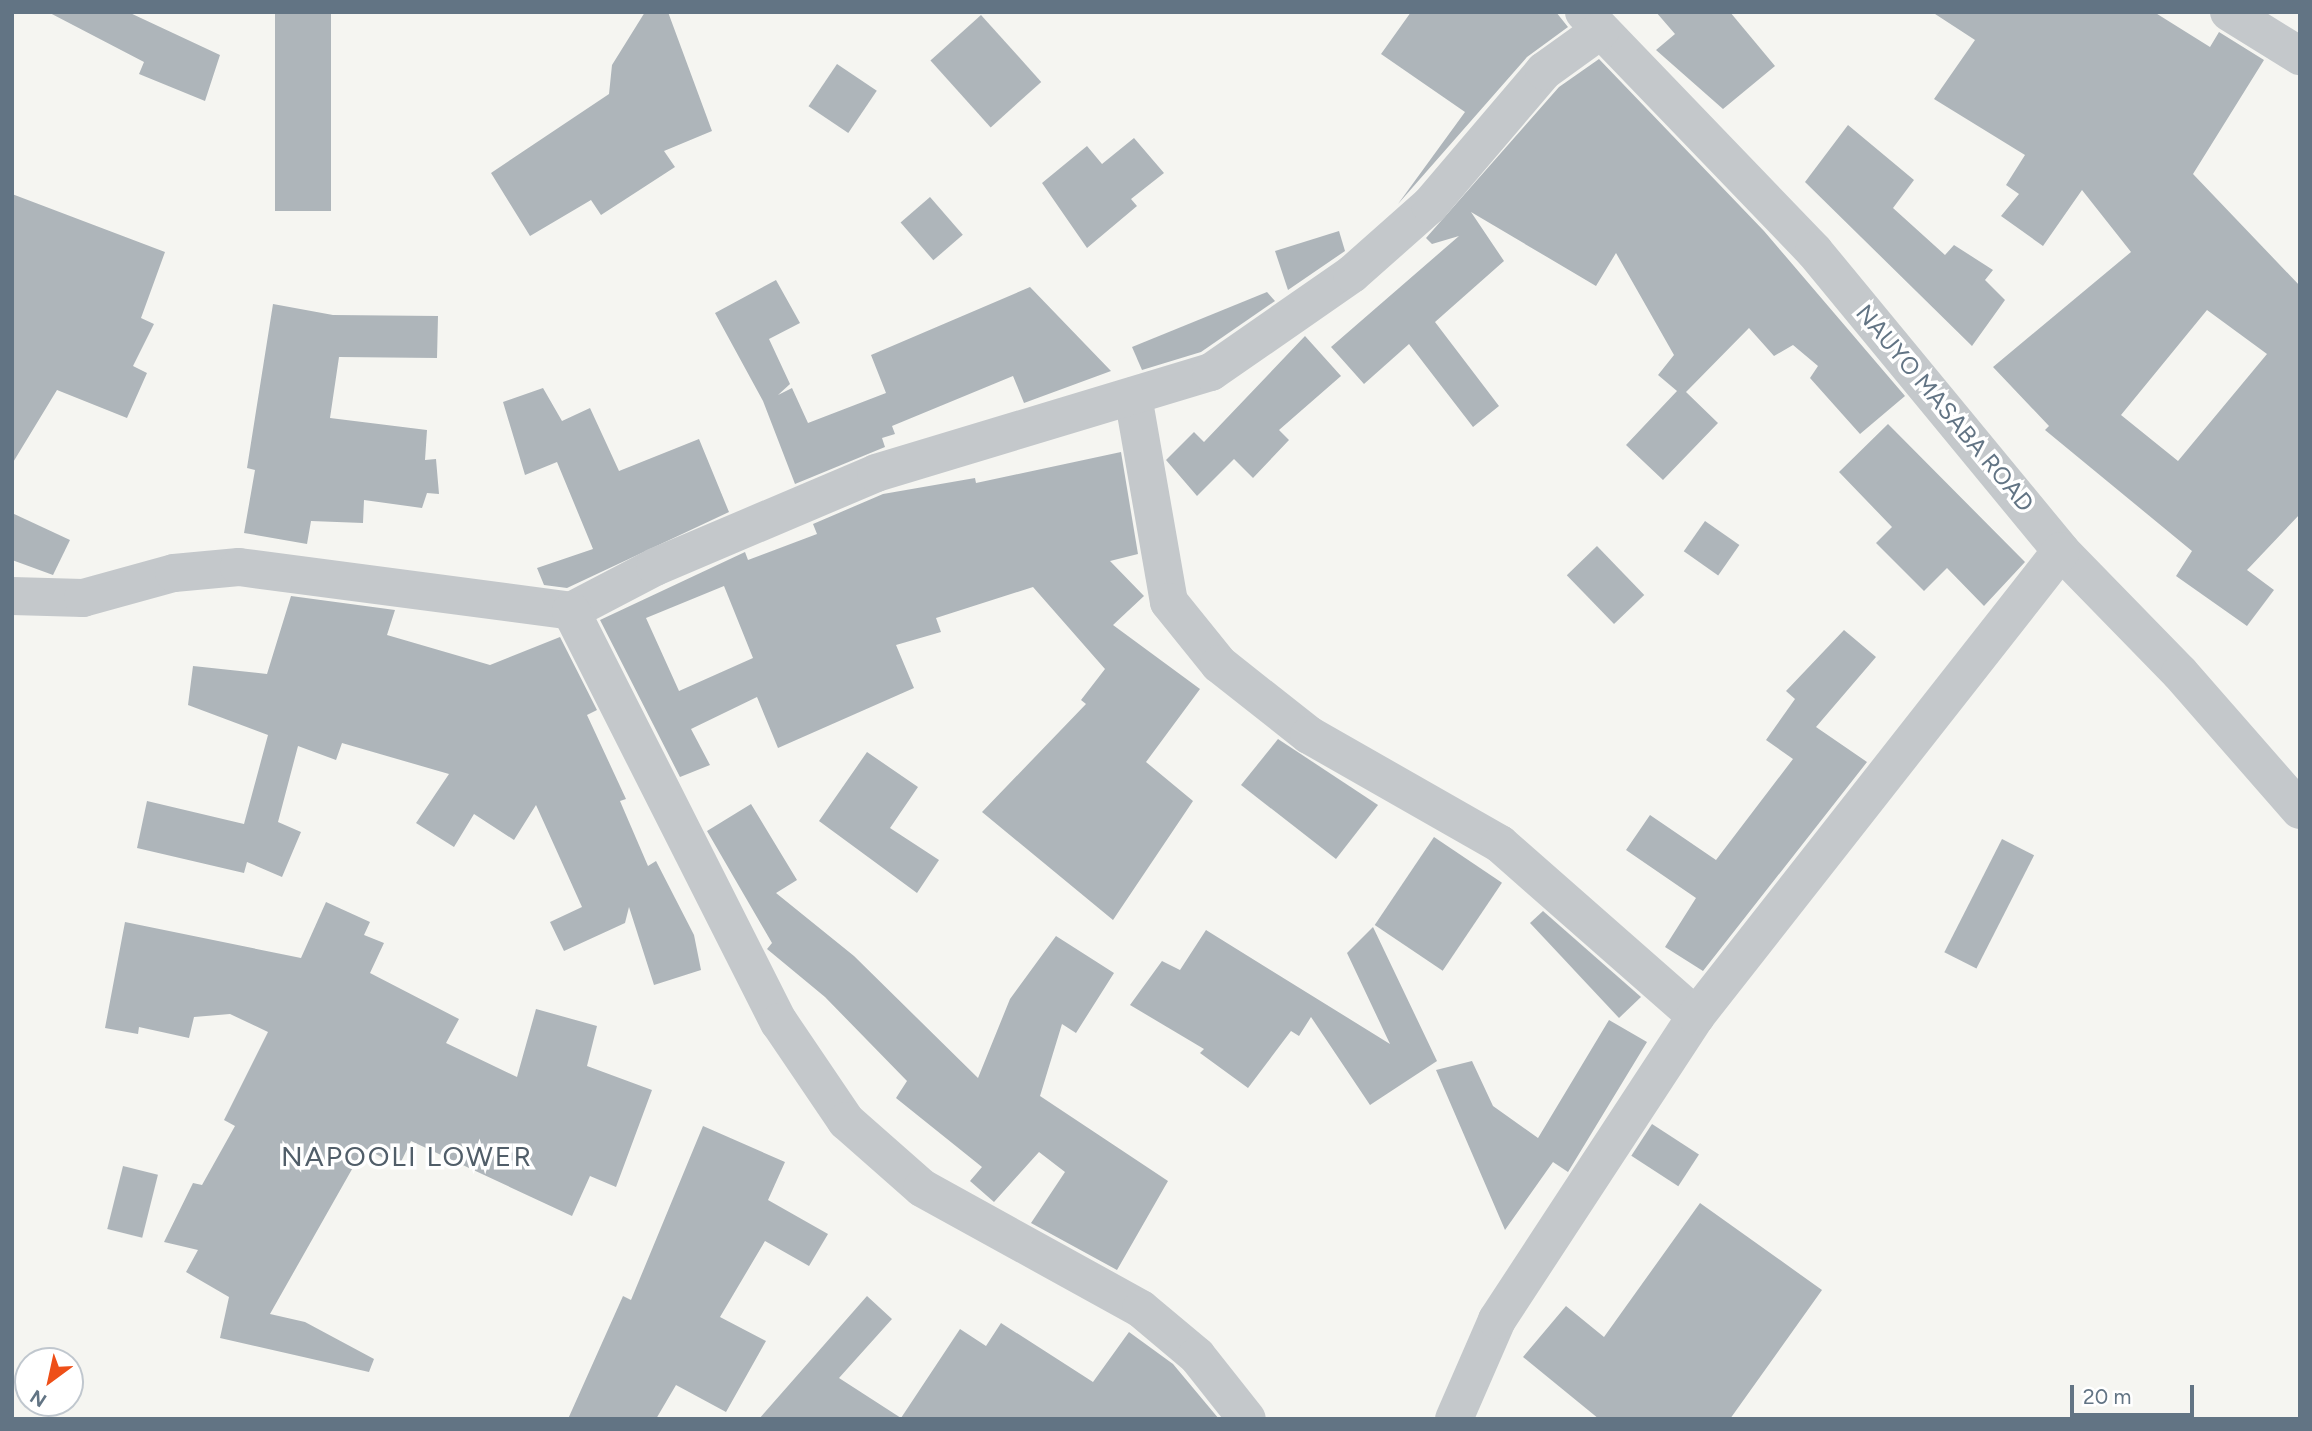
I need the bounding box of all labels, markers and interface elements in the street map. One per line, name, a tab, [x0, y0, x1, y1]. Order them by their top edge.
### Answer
street label: NAUYO MASABA ROAD	[1850, 299, 2040, 517]
district label: NAPOOLI LOWER	[283, 1139, 531, 1173]
north arrow	[14, 1347, 84, 1417]
scale bar	[2074, 1372, 2198, 1416]
text: 20 m	[2083, 1384, 2131, 1409]
text: N	[26, 1385, 51, 1412]

